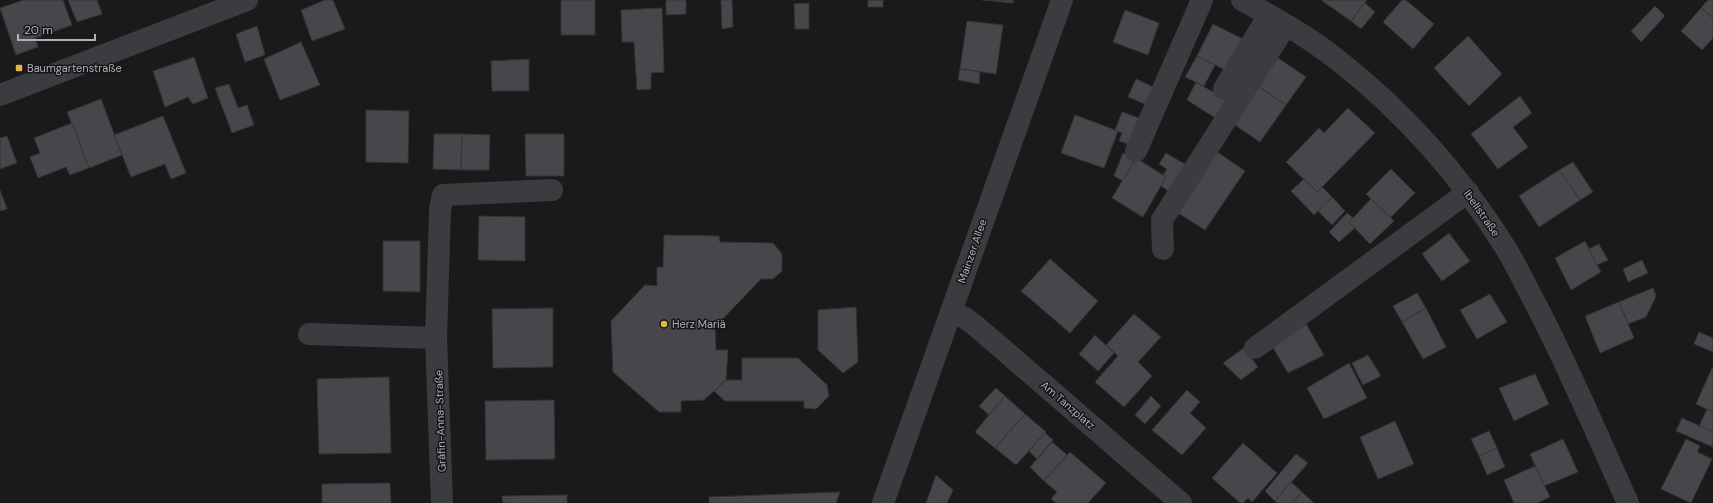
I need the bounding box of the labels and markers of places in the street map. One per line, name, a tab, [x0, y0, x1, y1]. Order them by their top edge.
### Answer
place label: Baumgartenstraße	[27, 61, 122, 75]
marker: Baumgartenstraße	[14, 63, 24, 73]
place label: Herz Mariä	[672, 317, 726, 331]
marker: Herz Mariä	[659, 319, 669, 329]

